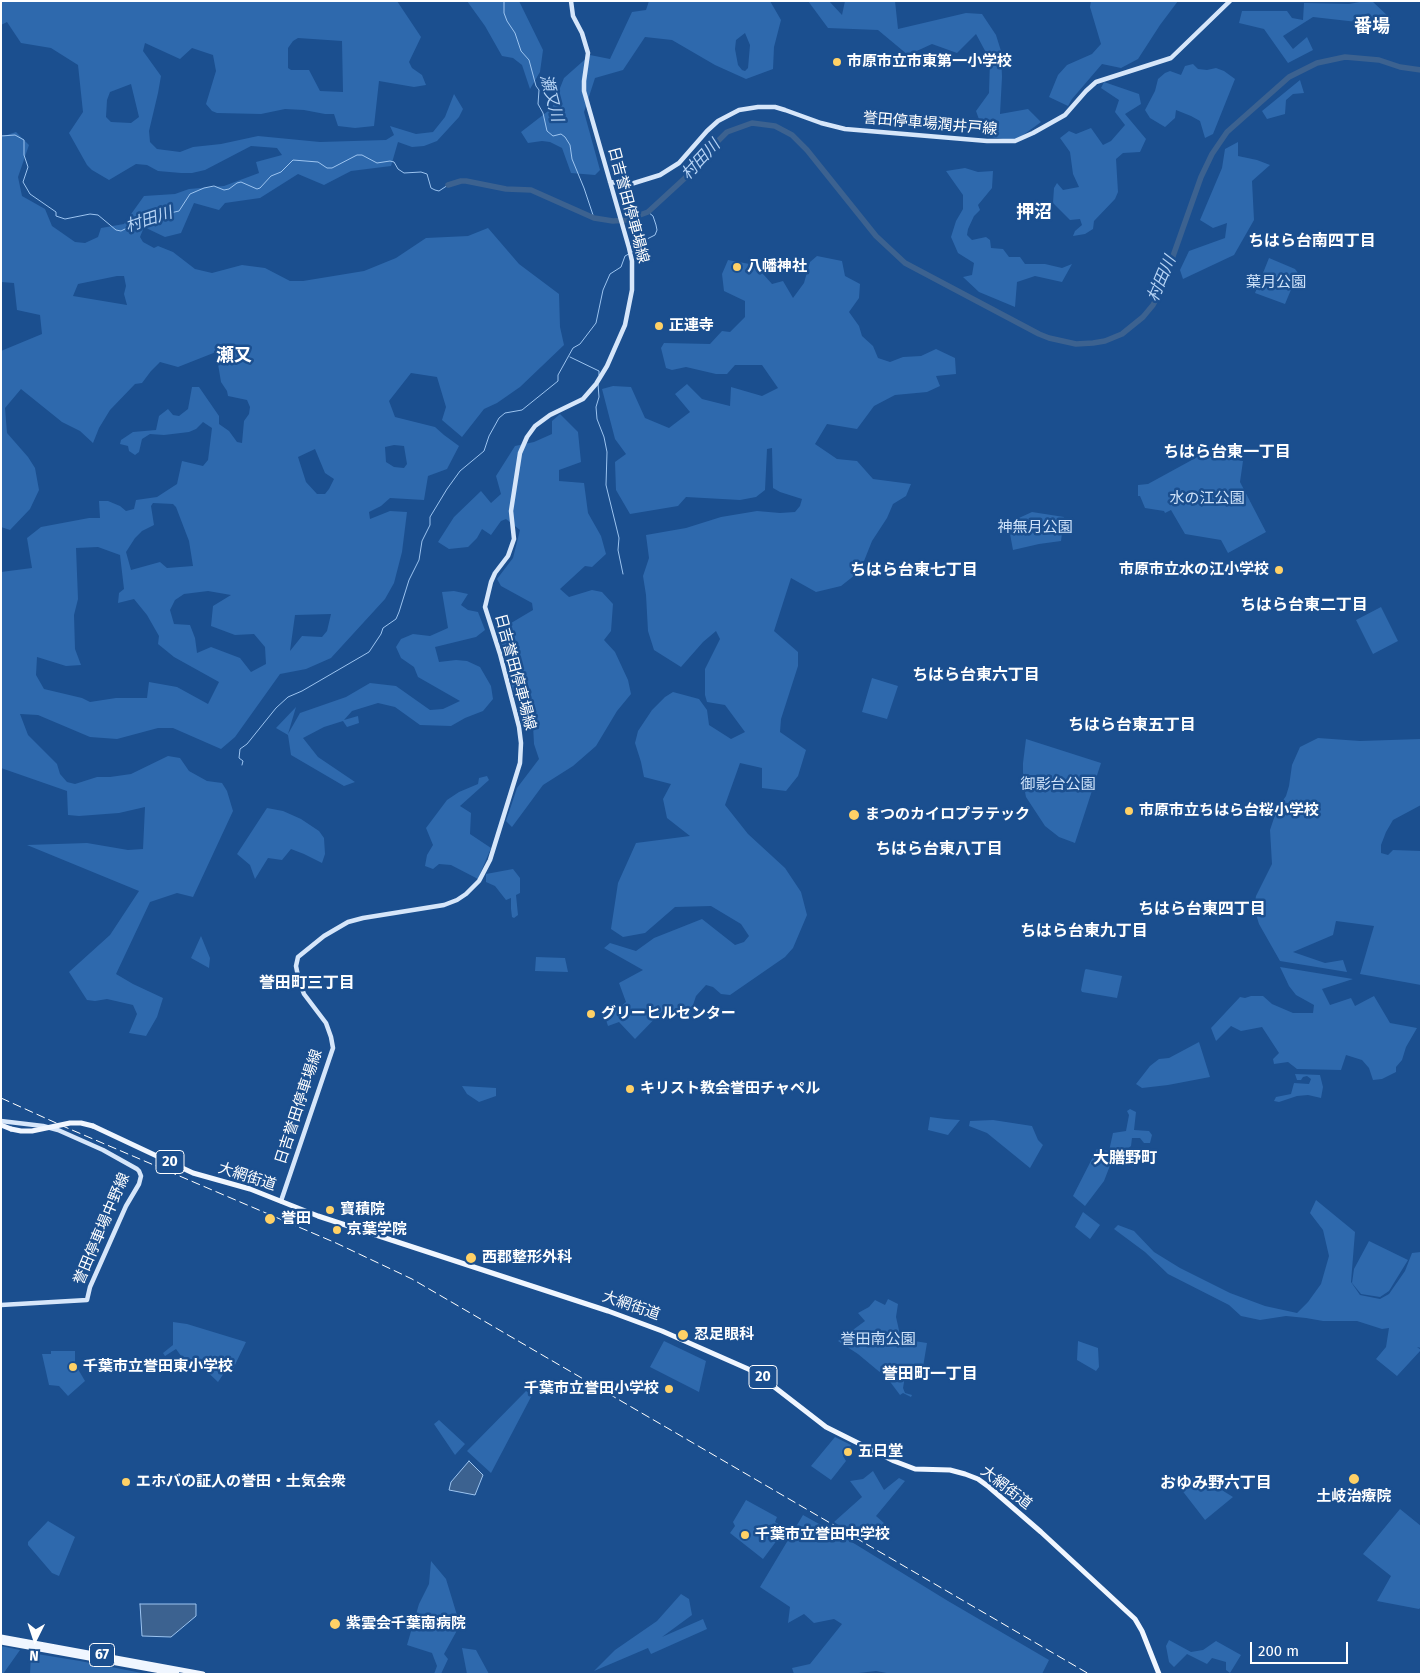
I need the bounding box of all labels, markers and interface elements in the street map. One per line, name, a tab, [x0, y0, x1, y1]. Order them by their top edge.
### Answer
district label: 番場	[1354, 16, 1390, 38]
place label: 市原市立市東第一小学校	[847, 53, 1012, 71]
marker: 市原市立市東第一小学校	[831, 56, 843, 68]
water label: 瀬又川	[536, 72, 566, 124]
street label: 誉田停車場潤井戸線	[862, 109, 998, 139]
water label: 村田川	[678, 136, 724, 184]
street label: 日吉誉田停車場線	[604, 145, 652, 265]
district label: 押沼	[1016, 202, 1052, 224]
water label: 村田川	[123, 203, 175, 237]
district label: ちはら台南四丁目	[1248, 232, 1376, 252]
water label: 村田川	[1144, 253, 1180, 305]
place label: 八幡神社	[747, 258, 807, 276]
marker: 八幡神社	[731, 261, 743, 273]
park label: 葉月公園	[1246, 274, 1306, 292]
place label: 正連寺	[669, 317, 714, 335]
marker: 正連寺	[653, 320, 665, 332]
district label: 瀬又	[216, 345, 252, 367]
district label: ちはら台東一丁目	[1163, 443, 1291, 463]
park label: 水の江公園	[1170, 490, 1244, 508]
park label: 神無月公園	[998, 519, 1072, 537]
district label: ちはら台東七丁目	[850, 561, 978, 581]
place label: 市原市立水の江小学校	[1119, 561, 1269, 579]
marker: 市原市立水の江小学校	[1273, 564, 1285, 576]
district label: ちはら台東二丁目	[1240, 596, 1368, 616]
street label: 日吉誉田停車場線	[491, 612, 539, 732]
district label: ちはら台東六丁目	[912, 666, 1040, 686]
district label: ちはら台東五丁目	[1068, 716, 1196, 736]
park label: 御影台公園	[1021, 776, 1095, 794]
place label: 市原市立ちはら台桜小学校	[1139, 802, 1319, 820]
marker: 市原市立ちはら台桜小学校	[1123, 805, 1135, 817]
place label: まつのカイロプラテック	[865, 806, 1030, 824]
marker: まつのカイロプラテック	[847, 808, 861, 822]
district label: ちはら台東八丁目	[875, 840, 1003, 860]
district label: ちはら台東四丁目	[1138, 900, 1266, 920]
district label: ちはら台東九丁目	[1020, 922, 1148, 942]
district label: 誉田町三丁目	[259, 974, 355, 994]
place label: グリーヒルセンター	[601, 1005, 736, 1023]
marker: グリーヒルセンター	[585, 1008, 597, 1020]
street label: 日吉誉田停車場線	[272, 1047, 326, 1167]
place label: キリスト教会誉田チャペル	[640, 1080, 820, 1098]
marker: キリスト教会誉田チャペル	[624, 1083, 636, 1095]
district label: 大膳野町	[1093, 1149, 1157, 1169]
road number: 20	[156, 1150, 184, 1174]
street label: 大網街道	[216, 1159, 278, 1195]
street label: 誉田停車場中野線	[70, 1170, 134, 1288]
place label: 寶積院	[340, 1201, 385, 1219]
marker: 寶積院	[324, 1204, 336, 1216]
place label: 誉田	[281, 1210, 311, 1228]
marker: 誉田	[263, 1212, 277, 1226]
place label: 京葉学院	[347, 1221, 407, 1239]
marker: 京葉学院	[331, 1224, 343, 1236]
place label: 西郡整形外科	[482, 1249, 572, 1267]
marker: 西郡整形外科	[464, 1251, 478, 1265]
street label: 大網街道	[600, 1288, 662, 1324]
place label: 忍足眼科	[694, 1326, 754, 1344]
marker: 忍足眼科	[676, 1328, 690, 1342]
park label: 誉田南公園	[841, 1331, 915, 1349]
place label: 千葉市立誉田東小学校	[83, 1358, 233, 1376]
marker: 千葉市立誉田東小学校	[67, 1361, 79, 1373]
road number: 20	[749, 1365, 777, 1388]
district label: 誉田町一丁目	[882, 1365, 978, 1385]
place label: 千葉市立誉田小学校	[524, 1380, 659, 1398]
marker: 千葉市立誉田小学校	[663, 1383, 675, 1395]
place label: 五日堂	[858, 1443, 903, 1461]
marker: 五日堂	[842, 1446, 854, 1458]
street label: 大網街道	[977, 1462, 1035, 1514]
marker: 土岐治療院	[1347, 1472, 1361, 1486]
place label: エホバの証人の誉田・土気会衆	[136, 1473, 346, 1491]
district label: おゆみ野六丁目	[1160, 1474, 1272, 1494]
marker: エホバの証人の誉田・土気会衆	[120, 1476, 132, 1488]
place label: 土岐治療院	[1317, 1488, 1391, 1506]
place label: 千葉市立誉田中学校	[755, 1526, 890, 1544]
marker: 千葉市立誉田中学校	[739, 1529, 751, 1541]
north arrow	[10, 1615, 60, 1665]
place label: 紫雲会千葉南病院	[346, 1615, 466, 1633]
marker: 紫雲会千葉南病院	[328, 1617, 342, 1631]
scale bar	[1252, 1632, 1350, 1664]
text: 200 m	[1258, 1642, 1299, 1660]
road number: 67	[90, 1644, 114, 1666]
text: N	[29, 1647, 39, 1664]

